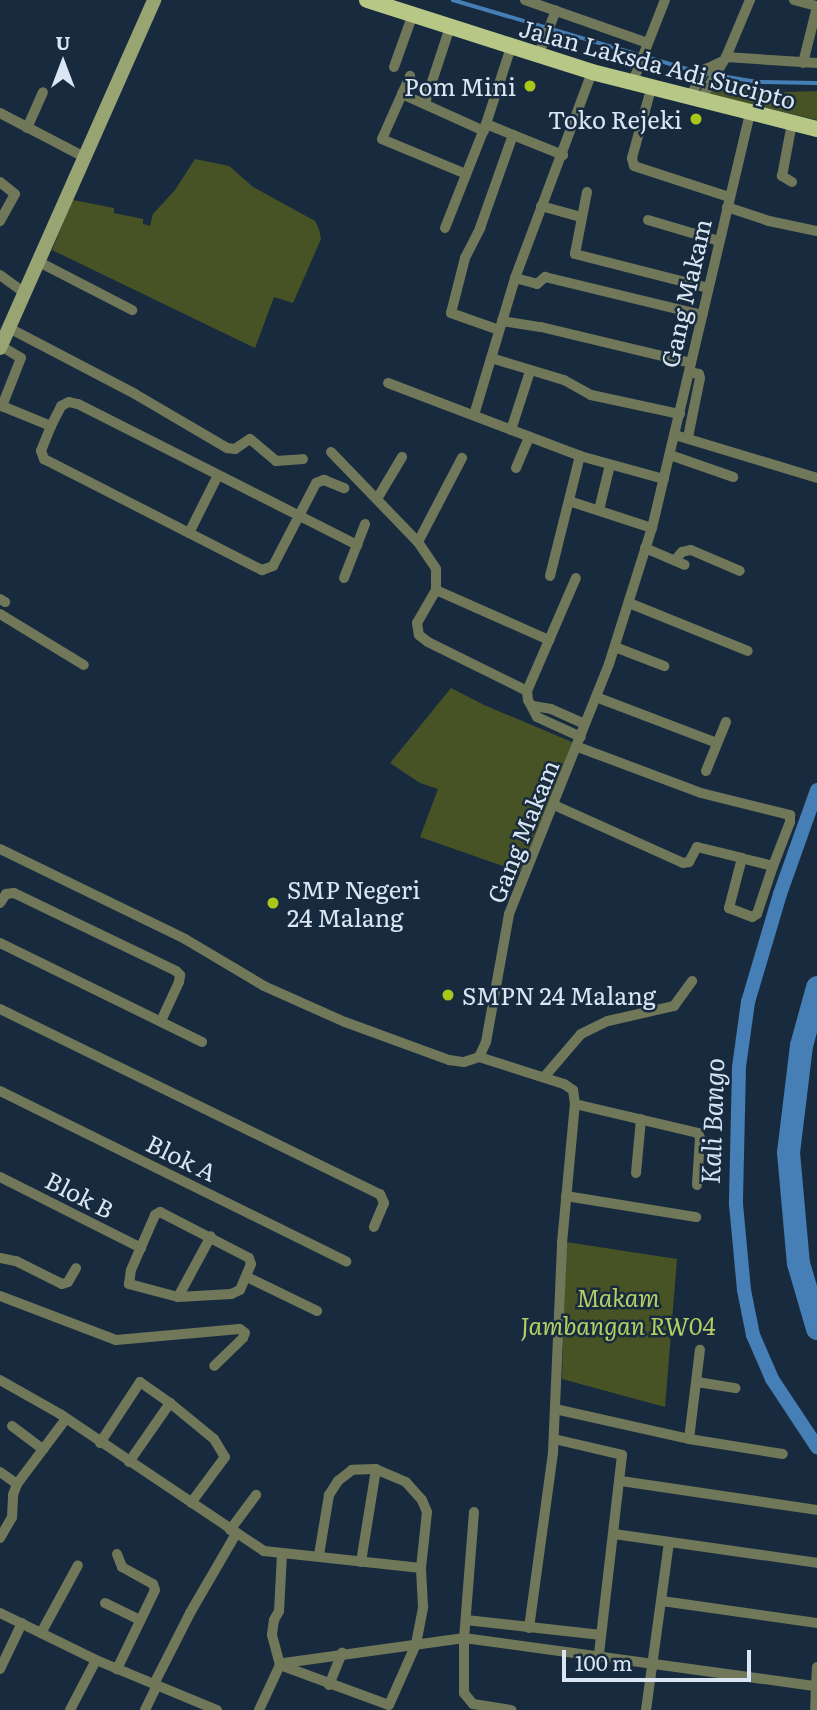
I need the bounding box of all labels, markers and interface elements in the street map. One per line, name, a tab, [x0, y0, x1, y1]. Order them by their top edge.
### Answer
street label: Jalan Laksda Adi Sucipto	[517, 12, 799, 114]
north arrow	[28, 28, 98, 98]
text: U	[56, 28, 70, 56]
place label: Pom Mini	[404, 72, 516, 100]
marker: Pom Mini	[522, 78, 538, 94]
place label: Toko Rejeki	[548, 105, 682, 133]
marker: Toko Rejeki	[688, 111, 704, 127]
street label: Gang Makam	[654, 216, 716, 370]
street label: Gang Makam	[480, 755, 564, 907]
place label: SMP Negeri 24 Malang	[287, 875, 420, 931]
marker: SMP Negeri 24 Malang	[265, 895, 281, 911]
place label: SMPN 24 Malang	[462, 981, 656, 1009]
marker: SMPN 24 Malang	[440, 987, 456, 1003]
water label: Kali Bango	[693, 1057, 729, 1185]
street label: Blok A	[142, 1128, 222, 1186]
street label: Blok B	[41, 1165, 119, 1223]
park label: Makam Jambangan RW04	[521, 1283, 715, 1339]
scale bar	[565, 1636, 754, 1680]
text: 100 m	[575, 1646, 632, 1677]

